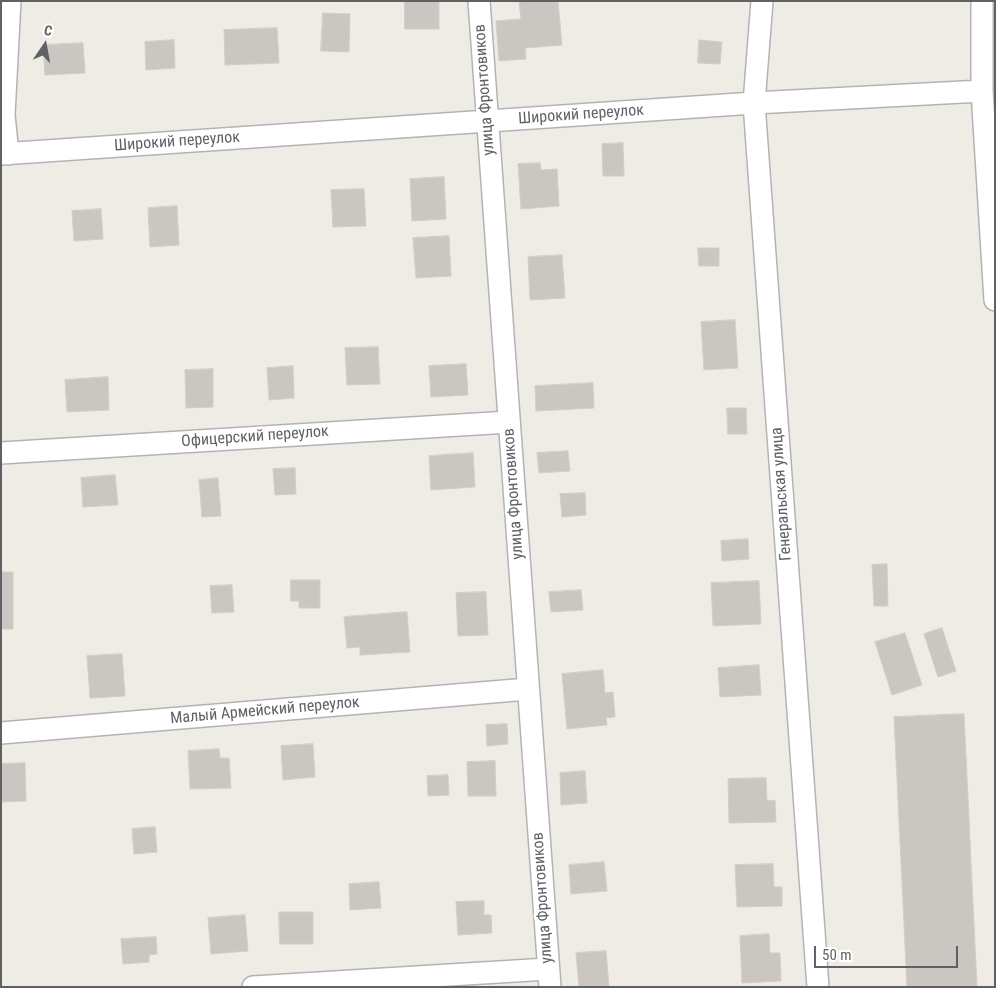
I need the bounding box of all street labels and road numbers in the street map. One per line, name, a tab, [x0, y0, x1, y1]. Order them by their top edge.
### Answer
street label: улица Фронтовиков	[471, 24, 499, 156]
street label: Широкий переулок	[518, 101, 644, 129]
street label: Широкий переулок	[114, 128, 240, 156]
street label: Офицерский переулок	[181, 422, 329, 452]
street label: Генеральская улица	[768, 427, 796, 561]
street label: улица Фронтовиков	[500, 428, 528, 560]
street label: Малый Армейский переулок	[170, 693, 360, 729]
street label: улица Фронтовиков	[529, 832, 557, 964]

